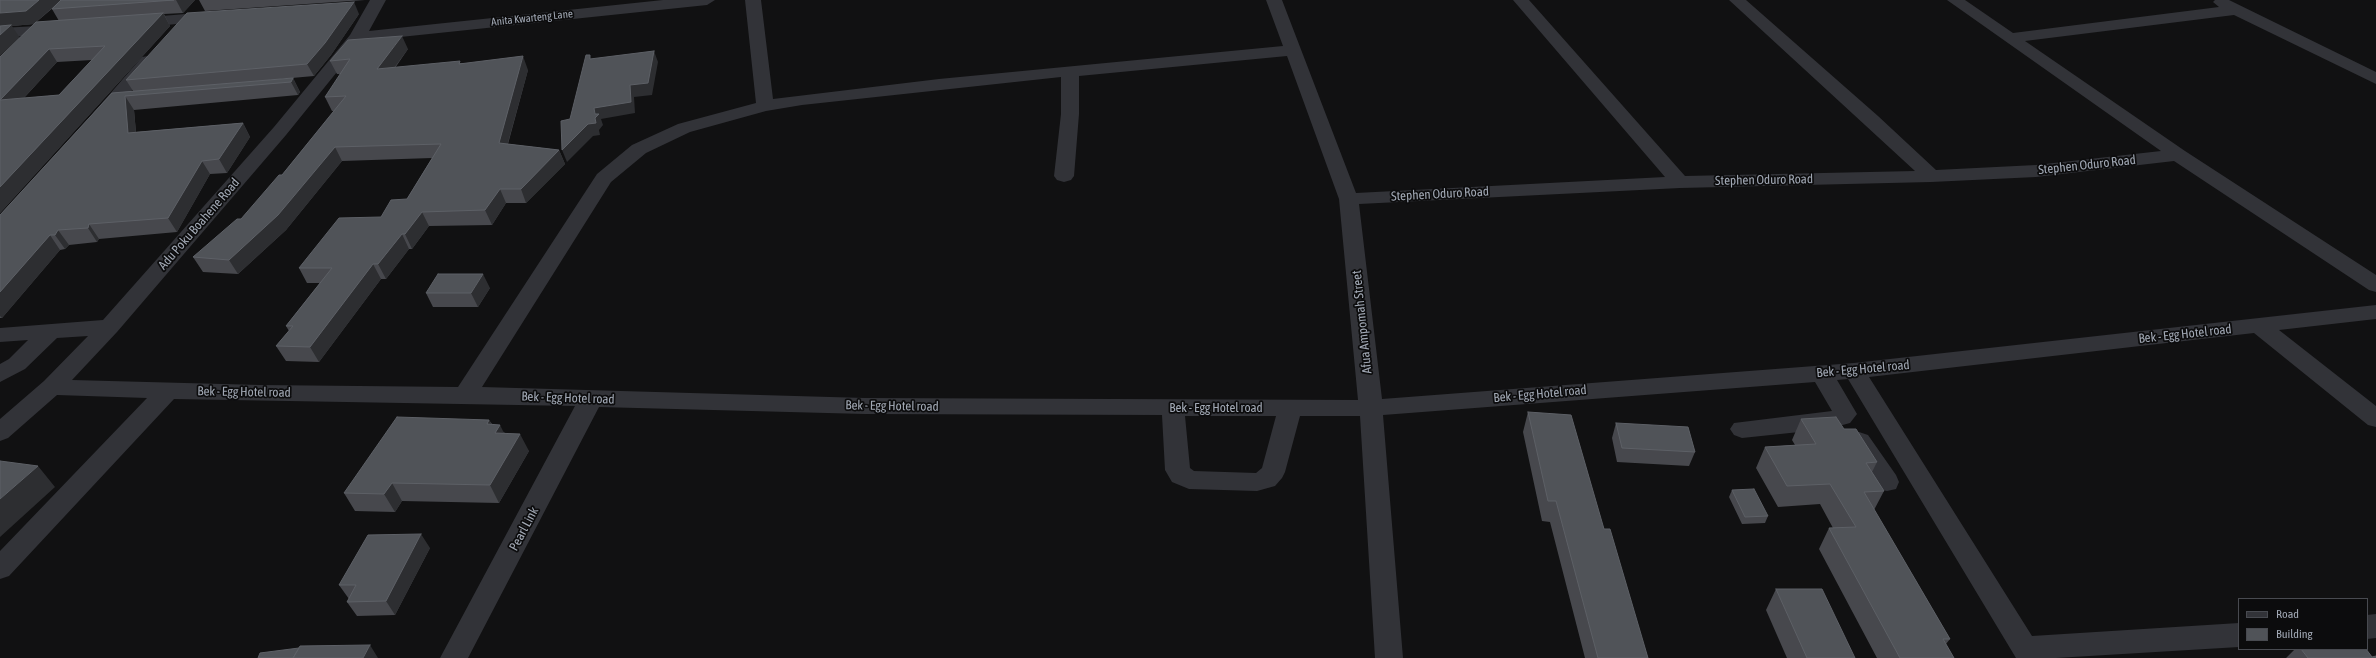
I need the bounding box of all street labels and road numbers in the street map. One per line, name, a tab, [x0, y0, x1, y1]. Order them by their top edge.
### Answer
street label: Anita Kwarteng Lane	[490, 7, 574, 29]
street label: Stephen Oduro Road	[2037, 152, 2137, 178]
street label: Stephen Oduro Road	[1715, 171, 1813, 189]
street label: Adu Poku Boahene Road	[155, 175, 243, 273]
street label: Stephen Oduro Road	[1391, 184, 1489, 204]
street label: Afua Ampomah Street	[1349, 269, 1375, 375]
street label: Bek - Egg Hotel road	[2138, 321, 2232, 347]
street label: Bek - Egg Hotel road	[1816, 357, 1910, 381]
street label: Bek - Egg Hotel road	[1493, 382, 1587, 406]
street label: Bek - Egg Hotel road	[197, 383, 291, 401]
street label: Bek - Egg Hotel road	[521, 389, 615, 407]
street label: Bek - Egg Hotel road	[845, 397, 939, 415]
street label: Bek - Egg Hotel road	[1169, 400, 1263, 416]
street label: Pearl Link	[506, 504, 542, 554]

